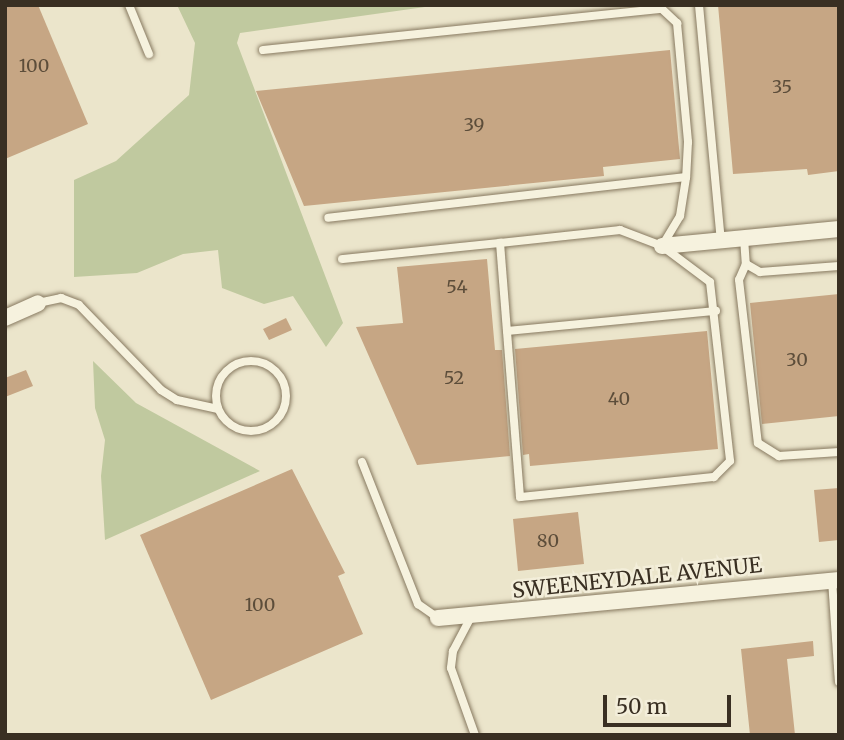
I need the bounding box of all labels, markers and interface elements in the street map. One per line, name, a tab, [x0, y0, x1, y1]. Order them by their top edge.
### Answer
house number: 100	[19, 55, 49, 77]
house number: 35	[772, 76, 792, 98]
house number: 39	[464, 114, 484, 136]
house number: 54	[446, 276, 468, 298]
house number: 30	[786, 349, 808, 371]
house number: 52	[444, 367, 464, 389]
house number: 40	[608, 388, 630, 410]
house number: 80	[537, 530, 559, 552]
street label: SWEENEYDALE AVENUE	[511, 552, 763, 604]
house number: 100	[245, 594, 275, 616]
scale bar	[606, 680, 734, 724]
text: 50 m	[616, 693, 667, 720]

